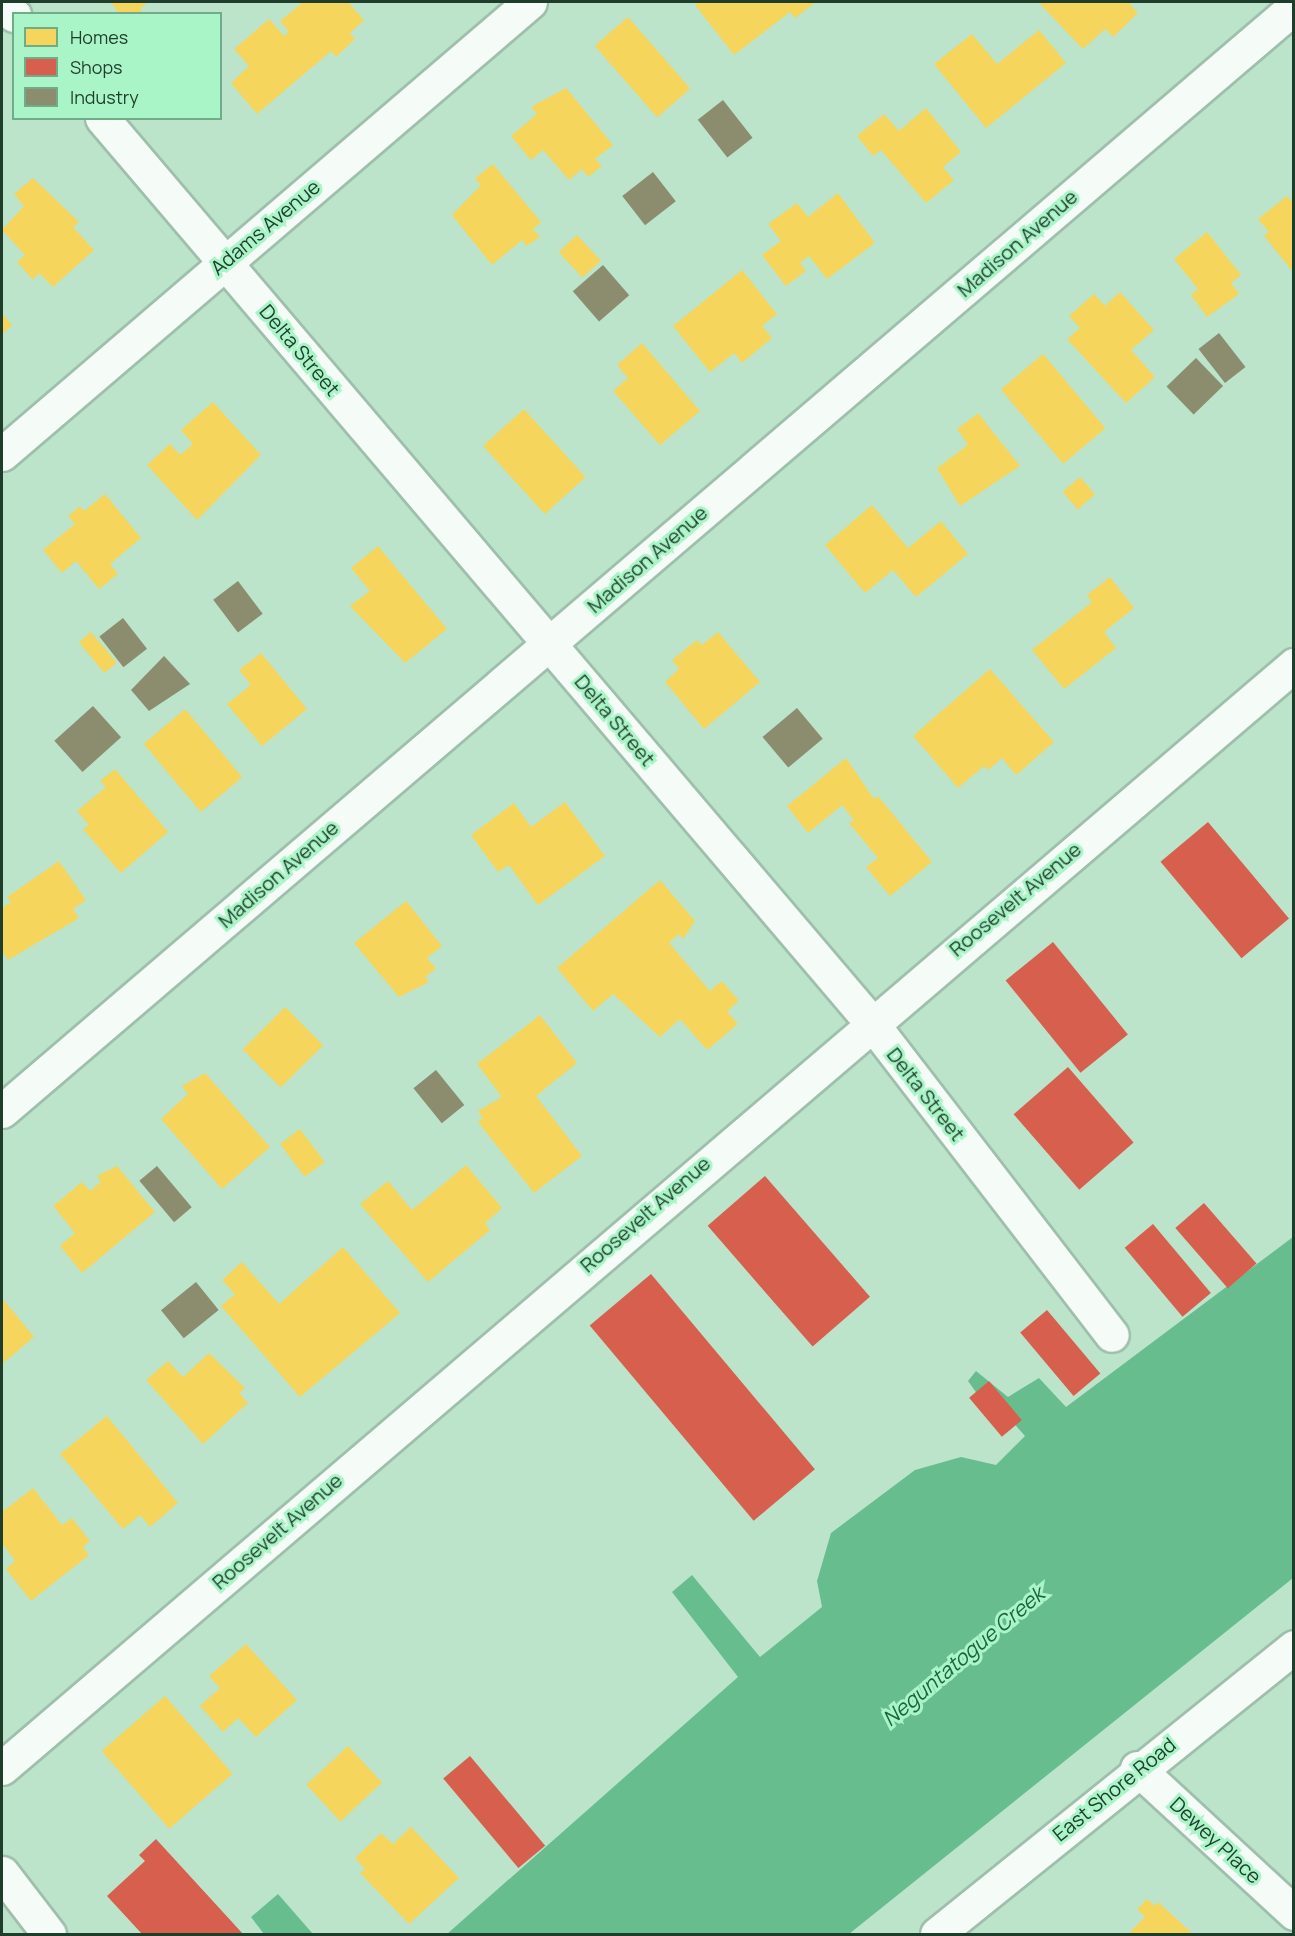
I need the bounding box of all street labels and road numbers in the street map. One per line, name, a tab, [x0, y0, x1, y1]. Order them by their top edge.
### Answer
street label: Adams Avenue	[205, 174, 325, 280]
street label: Madison Avenue	[952, 184, 1082, 302]
street label: Delta Street	[255, 300, 345, 400]
street label: Madison Avenue	[582, 500, 712, 618]
street label: Delta Street	[570, 670, 660, 770]
street label: Madison Avenue	[213, 815, 343, 933]
street label: Roosevelt Avenue	[944, 837, 1086, 961]
street label: Delta Street	[882, 1043, 970, 1145]
street label: Roosevelt Avenue	[575, 1151, 715, 1277]
street label: Roosevelt Avenue	[207, 1468, 347, 1594]
street label: East Shore Road	[1048, 1732, 1180, 1846]
street label: Dewey Place	[1165, 1792, 1267, 1888]

